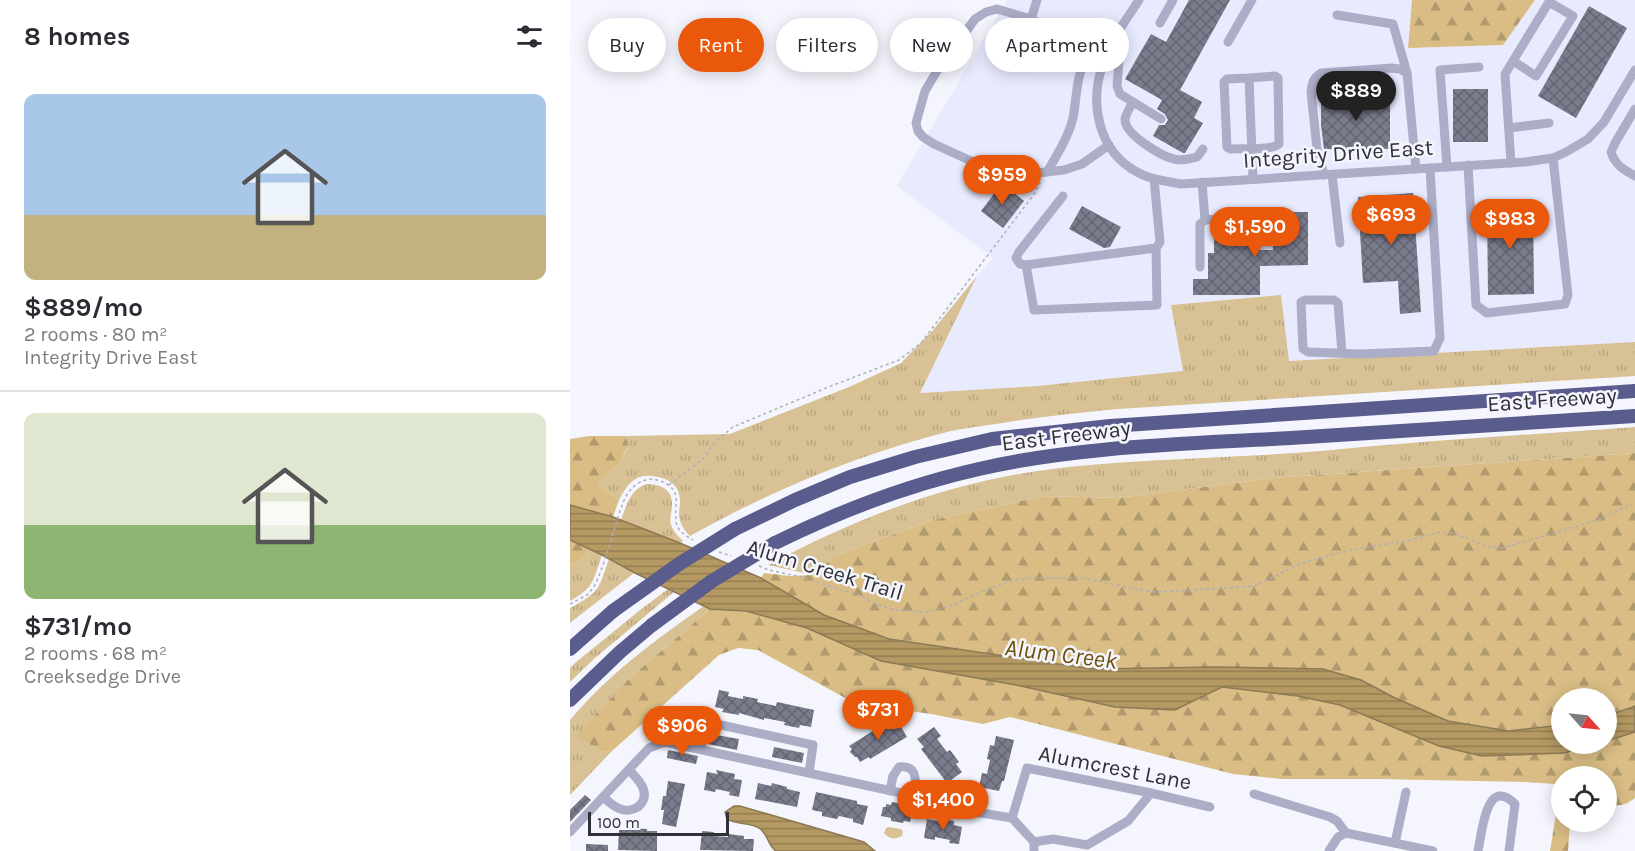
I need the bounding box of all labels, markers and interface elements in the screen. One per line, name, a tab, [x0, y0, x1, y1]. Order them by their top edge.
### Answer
chip: Buy	[588, 18, 666, 72]
chip: Rent	[678, 18, 764, 72]
chip: Filters	[776, 18, 878, 72]
chip: New	[890, 18, 973, 72]
chip: Apartment	[985, 18, 1129, 72]
icon: filters	[513, 20, 546, 53]
text: 8 homes	[24, 21, 130, 52]
pin: $889	[1320, 71, 1392, 122]
text: $889	[1330, 79, 1382, 102]
icon: home	[231, 133, 339, 241]
street label: Integrity Drive East	[1242, 134, 1434, 174]
pin: $959	[966, 155, 1038, 206]
text: $959	[977, 163, 1027, 186]
pin: $693	[1355, 195, 1427, 246]
pin: $983	[1474, 199, 1546, 250]
text: $693	[1366, 203, 1416, 226]
pin: $1,590	[1206, 207, 1304, 258]
text: $983	[1484, 207, 1536, 230]
text: $1,590	[1224, 215, 1286, 238]
text: $889/mo	[24, 292, 143, 323]
text: 2 rooms · 80 m²	[24, 323, 167, 346]
text: Integrity Drive East	[24, 346, 197, 369]
street label: East Freeway	[1486, 383, 1618, 417]
street label: East Freeway	[1000, 415, 1132, 457]
icon: home	[231, 452, 339, 560]
street label: Alum Creek Trail	[744, 534, 906, 606]
text: $731/mo	[24, 611, 132, 642]
water label: Alum Creek	[1003, 633, 1119, 675]
text: 2 rooms · 68 m²	[24, 642, 167, 665]
text: Creeksedge Drive	[24, 665, 181, 688]
north arrow	[1551, 688, 1617, 754]
map controls	[1551, 688, 1617, 832]
pin: $731	[842, 690, 914, 741]
text: $731	[856, 698, 900, 721]
pin: $906	[646, 706, 718, 757]
text: $906	[657, 714, 707, 737]
street label: Alumcrest Lane	[1036, 740, 1194, 796]
button: locate	[1551, 766, 1617, 832]
pin: $1,400	[894, 780, 992, 831]
text: $1,400	[911, 788, 975, 811]
scale bar	[588, 809, 729, 836]
text: 100 m	[597, 813, 640, 832]

